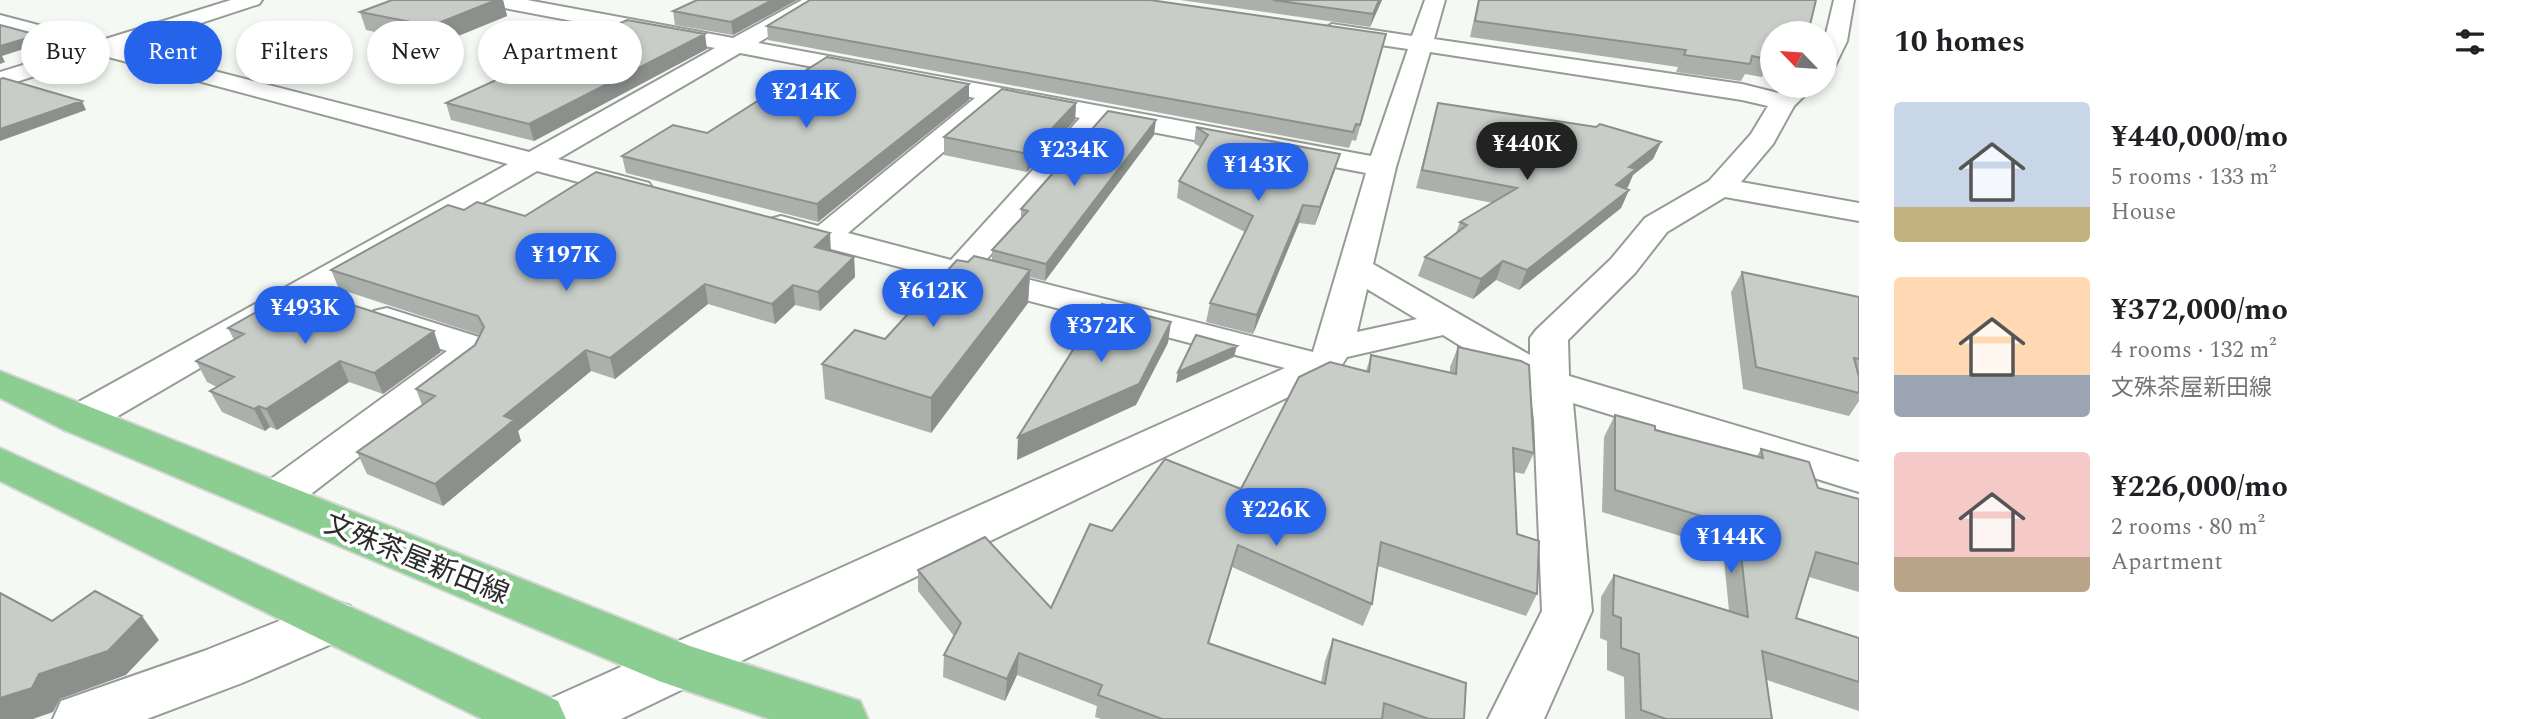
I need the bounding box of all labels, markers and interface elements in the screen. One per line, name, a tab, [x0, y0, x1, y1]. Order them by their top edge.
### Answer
text: 10 homes	[1894, 19, 2025, 65]
chip: Buy	[21, 21, 110, 84]
chip: Rent	[124, 21, 222, 84]
chip: Filters	[236, 21, 353, 84]
chip: New	[367, 21, 464, 84]
chip: Apartment	[478, 21, 642, 84]
north arrow	[1760, 21, 1838, 98]
map controls	[1760, 21, 1837, 98]
icon: filters	[2451, 23, 2489, 61]
pin: ¥214K	[757, 71, 855, 130]
text: ¥214K	[771, 75, 841, 110]
text: ¥440,000/mo	[2111, 114, 2288, 160]
pin: ¥440K	[1478, 122, 1576, 182]
text: ¥440K	[1492, 127, 1562, 162]
pin: ¥234K	[1025, 128, 1123, 188]
icon: home	[1950, 130, 2034, 214]
text: ¥234K	[1039, 133, 1109, 168]
pin: ¥143K	[1209, 144, 1307, 203]
text: ¥143K	[1223, 148, 1293, 183]
text: 5 rooms · 133 m²	[2111, 160, 2277, 195]
text: House	[2111, 195, 2176, 230]
pin: ¥197K	[517, 233, 615, 293]
text: ¥197K	[531, 238, 601, 273]
pin: ¥612K	[884, 270, 982, 329]
text: ¥612K	[898, 274, 968, 309]
pin: ¥493K	[256, 286, 354, 346]
text: ¥372,000/mo	[2111, 287, 2288, 333]
text: ¥493K	[270, 291, 340, 326]
pin: ¥372K	[1052, 304, 1150, 364]
icon: home	[1950, 305, 2034, 389]
text: ¥372K	[1066, 309, 1136, 344]
text: 4 rooms · 132 m²	[2111, 333, 2277, 368]
text: 文殊茶屋新田線	[2111, 371, 2272, 406]
text: ¥226,000/mo	[2111, 464, 2288, 510]
icon: home	[1950, 480, 2034, 564]
pin: ¥226K	[1227, 489, 1325, 548]
text: ¥226K	[1241, 493, 1311, 528]
street label: 文殊茶屋新田線	[318, 503, 515, 616]
text: 2 rooms · 80 m²	[2111, 510, 2265, 545]
pin: ¥144K	[1682, 516, 1780, 575]
text: ¥144K	[1696, 520, 1766, 555]
text: Apartment	[2111, 545, 2223, 580]

